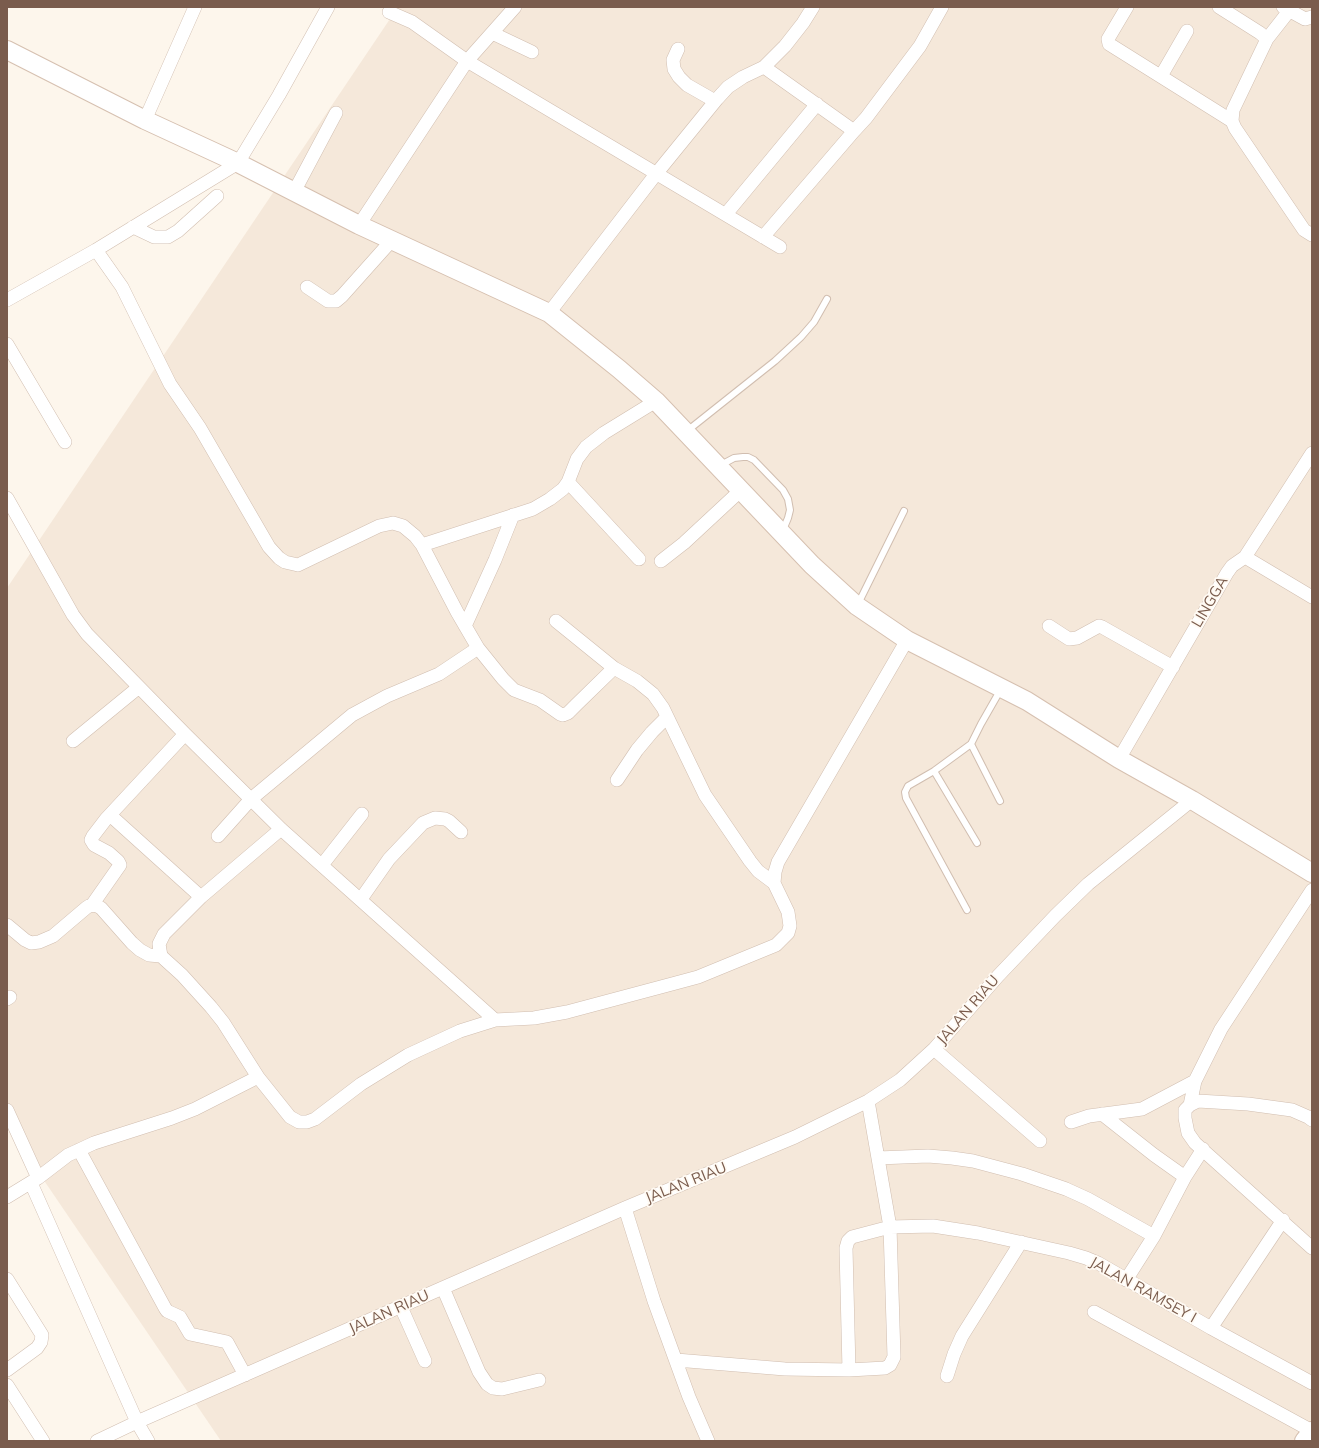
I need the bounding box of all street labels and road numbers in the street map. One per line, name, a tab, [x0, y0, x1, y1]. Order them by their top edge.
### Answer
street label: LINGGA	[1188, 573, 1232, 631]
street label: JALAN RIAU	[933, 972, 1003, 1048]
street label: JALAN RIAU	[643, 1159, 729, 1207]
street label: JALAN RAMSEY I	[1087, 1253, 1199, 1327]
street label: JALAN RIAU	[346, 1286, 432, 1338]

